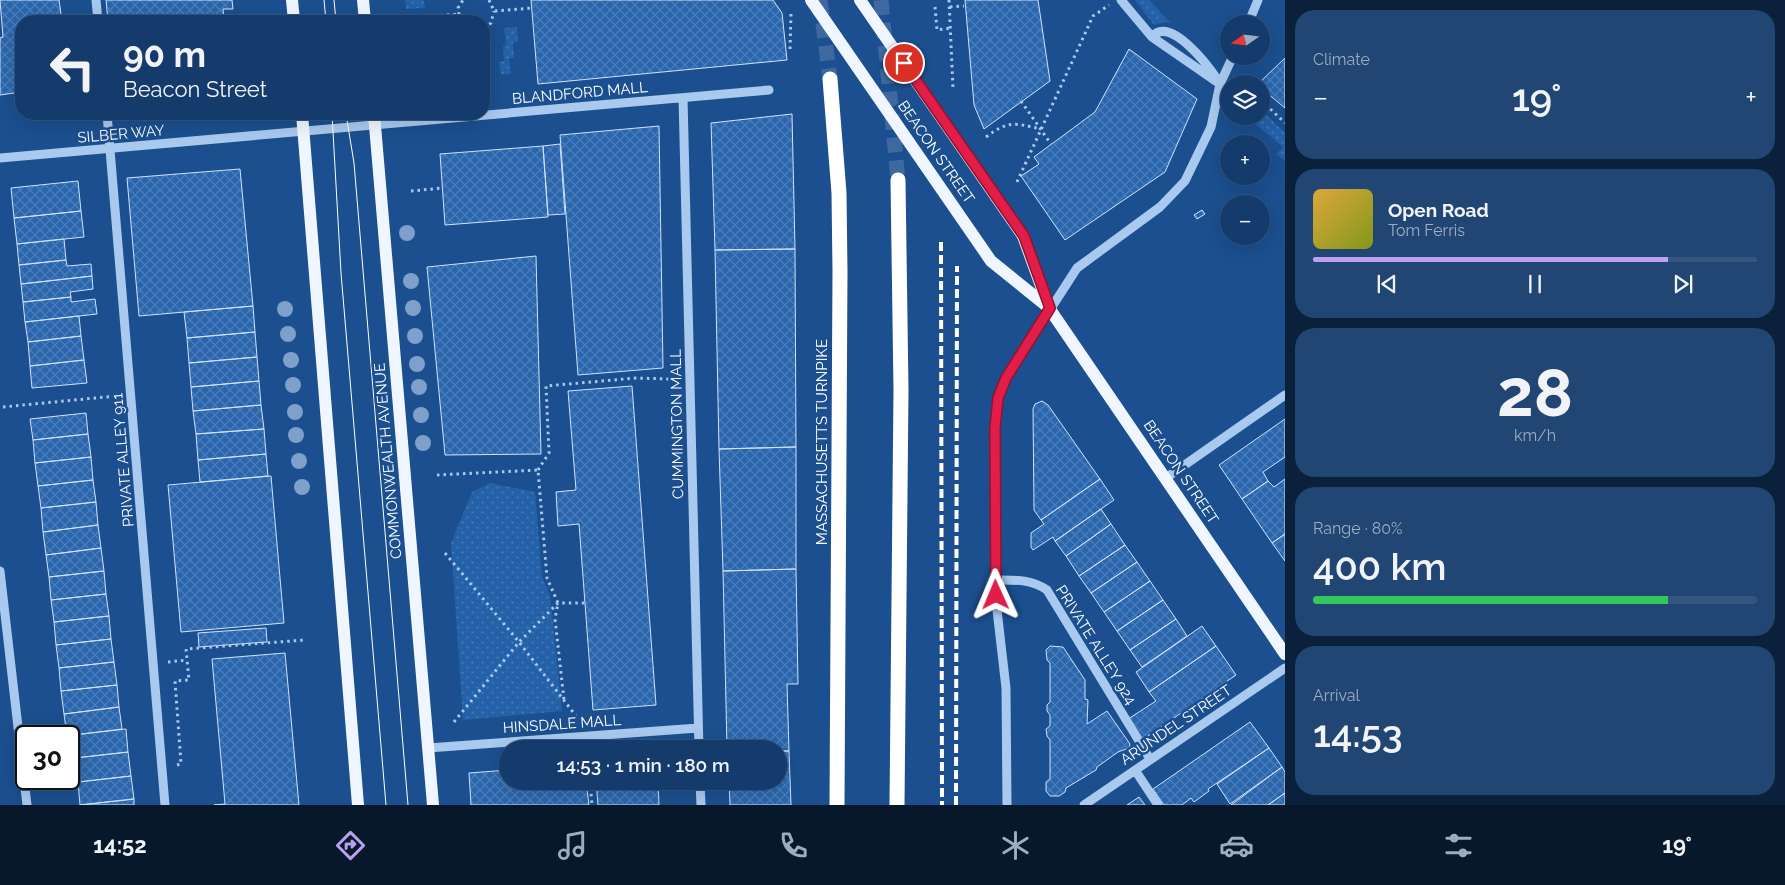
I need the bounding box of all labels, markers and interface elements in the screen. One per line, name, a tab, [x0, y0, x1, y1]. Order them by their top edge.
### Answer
north arrow	[1220, 15, 1270, 65]
map controls	[1220, 15, 1270, 245]
text: 90 m	[123, 34, 206, 75]
icon: left	[40, 35, 105, 100]
pin	[883, 42, 925, 84]
icon: arrive	[890, 49, 918, 77]
text: Climate	[1313, 50, 1370, 69]
button: layers	[1220, 75, 1270, 125]
text: 19°	[1512, 75, 1562, 120]
text: Beacon Street	[123, 76, 267, 102]
street label: BLANDFORD MALL	[511, 78, 649, 108]
text: −	[1313, 81, 1328, 114]
text: +	[1745, 81, 1757, 114]
street label: BEACON STREET	[894, 97, 978, 207]
street label: SILBER WAY	[77, 121, 166, 147]
button: +	[1220, 135, 1270, 185]
button: −	[1220, 195, 1270, 245]
text: Open Road	[1388, 199, 1489, 221]
text: Tom Ferris	[1388, 221, 1465, 240]
icon: previous	[1373, 270, 1401, 298]
icon: pause	[1521, 270, 1549, 298]
icon: next	[1669, 270, 1697, 298]
street label: MASSACHUSETTS TURNPIKE	[813, 339, 831, 545]
street label: CUMMINGTON MALL	[667, 349, 687, 499]
text: 28	[1497, 355, 1573, 431]
street label: COMMONWEALTH AVENUE	[370, 362, 406, 560]
street label: PRIVATE ALLEY 911	[108, 392, 138, 528]
street label: BEACON STREET	[1140, 417, 1222, 527]
text: km/h	[1514, 426, 1556, 445]
text: Range · 80%	[1313, 519, 1403, 538]
text: 400 km	[1313, 544, 1447, 589]
position arrow	[969, 568, 1021, 620]
street label: PRIVATE ALLEY 924	[1052, 582, 1140, 708]
street label: ARUNDEL STREET	[1117, 681, 1235, 769]
text: Arrival	[1313, 686, 1360, 705]
street label: HINSDALE MALL	[502, 711, 622, 737]
text: 14:53	[1313, 711, 1403, 756]
speed limit sign: 30	[15, 725, 80, 790]
text: 14:53 · 1 min · 180 m	[556, 754, 730, 776]
icon: directions	[333, 828, 368, 863]
icon: music	[555, 828, 590, 863]
icon: phone	[776, 828, 811, 863]
icon: climate	[998, 828, 1033, 863]
icon: car	[1219, 828, 1254, 863]
icon: filters	[1441, 828, 1476, 863]
text: 14:52	[93, 832, 147, 858]
text: 19°	[1662, 832, 1692, 858]

